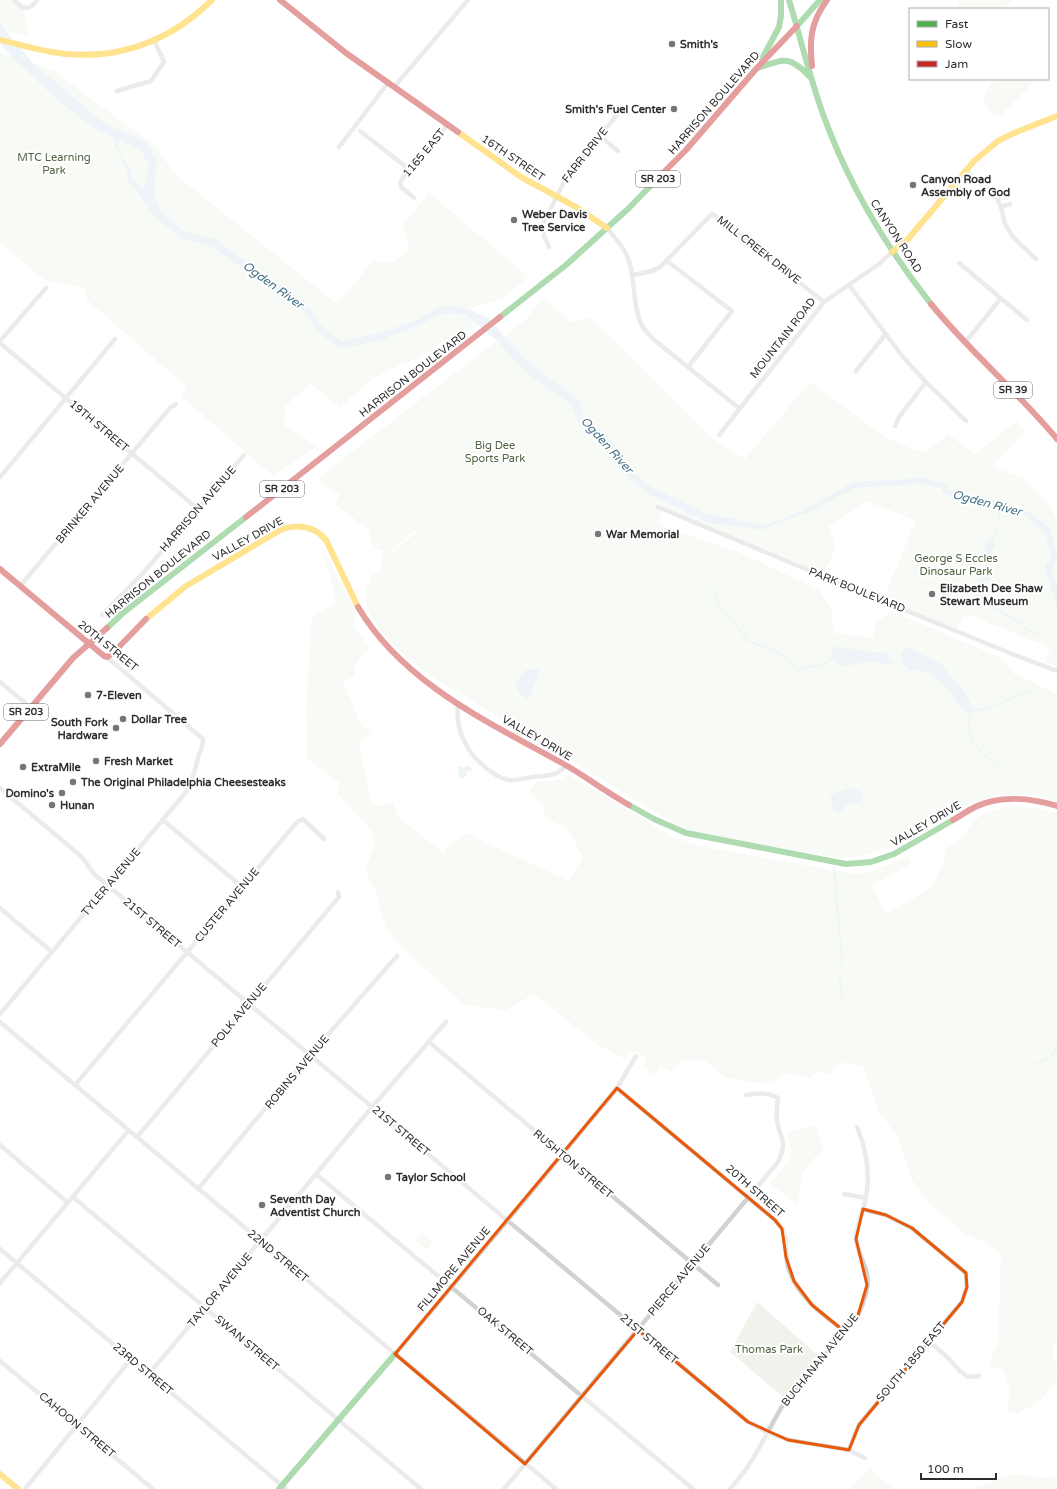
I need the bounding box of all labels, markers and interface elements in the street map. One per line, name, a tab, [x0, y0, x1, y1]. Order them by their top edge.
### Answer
legend	[909, 8, 1049, 80]
text: Fast	[945, 17, 969, 31]
text: Slow	[945, 37, 972, 51]
place label: Smith's	[680, 38, 719, 51]
marker: Smith's	[667, 39, 677, 49]
street label: HARRISON BOULEVARD	[666, 49, 762, 157]
text: Jam	[945, 57, 968, 71]
place label: Smith's Fuel Center	[565, 103, 667, 116]
marker: Smith's Fuel Center	[669, 104, 679, 114]
street label: FARR DRIVE	[559, 125, 611, 185]
street label: 1165 EAST	[400, 126, 448, 180]
street label: 16TH STREET	[479, 132, 547, 184]
park label: MTC Learning Park	[17, 151, 91, 177]
road number: SR 203	[636, 171, 680, 187]
place label: Canyon Road Assembly of God	[921, 173, 1010, 200]
marker: Canyon Road Assembly of God	[908, 180, 918, 190]
street label: CANYON ROAD	[867, 197, 925, 275]
place label: Weber Davis Tree Service	[521, 208, 588, 234]
street label: MILL CREEK DRIVE	[714, 213, 804, 287]
marker: Weber Davis Tree Service	[509, 215, 519, 225]
water label: Ogden River	[240, 258, 307, 312]
street label: MOUNTAIN ROAD	[747, 295, 819, 381]
street label: HARRISON BOULEVARD	[357, 328, 469, 420]
road number: SR 39	[994, 382, 1032, 398]
street label: 19TH STREET	[67, 397, 131, 455]
water label: Ogden River	[578, 414, 637, 477]
park label: Big Dee Sports Park	[465, 439, 525, 465]
street label: BRINKER AVENUE	[53, 462, 127, 546]
street label: HARRISON AVENUE	[157, 463, 239, 555]
road number: SR 203	[260, 481, 304, 497]
water label: Ogden River	[951, 487, 1024, 519]
street label: VALLEY DRIVE	[210, 514, 286, 564]
street label: HARRISON BOULEVARD	[102, 527, 214, 621]
place label: War Memorial	[606, 528, 680, 541]
marker: War Memorial	[593, 529, 603, 539]
park label: George S Eccles Dinosaur Park	[914, 552, 998, 578]
street label: PARK BOULEVARD	[807, 565, 907, 615]
place label: Elizabeth Dee Shaw Stewart Museum	[940, 582, 1043, 608]
marker: Elizabeth Dee Shaw Stewart Museum	[927, 589, 937, 599]
street label: 20TH STREET	[75, 618, 141, 674]
place label: 7-Eleven	[96, 689, 142, 702]
marker: 7-Eleven	[83, 690, 93, 700]
road number: SR 203	[4, 704, 48, 720]
place label: Dollar Tree	[131, 713, 188, 726]
street label: VALLEY DRIVE	[500, 713, 574, 763]
marker: Dollar Tree	[118, 714, 128, 724]
place label: South Fork Hardware	[51, 716, 109, 742]
marker: South Fork Hardware	[111, 723, 121, 733]
place label: Fresh Market	[104, 755, 174, 768]
marker: Fresh Market	[91, 756, 101, 766]
place label: ExtraMile	[31, 761, 81, 774]
marker: ExtraMile	[18, 762, 28, 772]
place label: The Original Philadelphia Cheesesteaks	[80, 776, 286, 790]
marker: The Original Philadelphia Cheesesteaks	[68, 777, 78, 787]
place label: Domino's	[5, 787, 55, 800]
marker: Domino's	[57, 788, 67, 798]
place label: Hunan	[60, 799, 95, 812]
street label: VALLEY DRIVE	[889, 799, 963, 849]
marker: Hunan	[47, 800, 57, 810]
street label: TYLER AVENUE	[79, 845, 143, 919]
street label: CUSTER AVENUE	[192, 865, 262, 945]
street label: 21ST STREET	[120, 895, 184, 951]
street label: POLK AVENUE	[208, 980, 270, 1050]
street label: ROBINS AVENUE	[262, 1032, 332, 1112]
street label: 21ST STREET	[369, 1103, 433, 1159]
street label: RUSHTON STREET	[531, 1127, 616, 1201]
street label: 20TH STREET	[723, 1162, 787, 1220]
place label: Taylor School	[395, 1171, 466, 1185]
marker: Taylor School	[383, 1172, 393, 1182]
place label: Seventh Day Adventist Church	[270, 1193, 361, 1219]
marker: Seventh Day Adventist Church	[257, 1200, 267, 1210]
street label: FILLMORE AVENUE	[415, 1224, 493, 1314]
street label: 22ND STREET	[245, 1227, 311, 1285]
street label: PIERCE AVENUE	[645, 1242, 713, 1318]
street label: TAYLOR AVENUE	[185, 1250, 255, 1330]
street label: OAK STREET	[474, 1304, 536, 1358]
street label: 21ST STREET	[617, 1311, 681, 1367]
street label: BUCHANAN AVENUE	[779, 1311, 861, 1409]
street label: SWAN STREET	[212, 1312, 282, 1374]
street label: SOUTH 1850 EAST	[874, 1319, 949, 1405]
street label: 23RD STREET	[110, 1340, 176, 1398]
park label: Thomas Park	[735, 1343, 803, 1356]
street label: CAHOON STREET	[36, 1389, 118, 1461]
scale bar	[921, 1455, 996, 1481]
text: 100 m	[927, 1462, 964, 1476]

